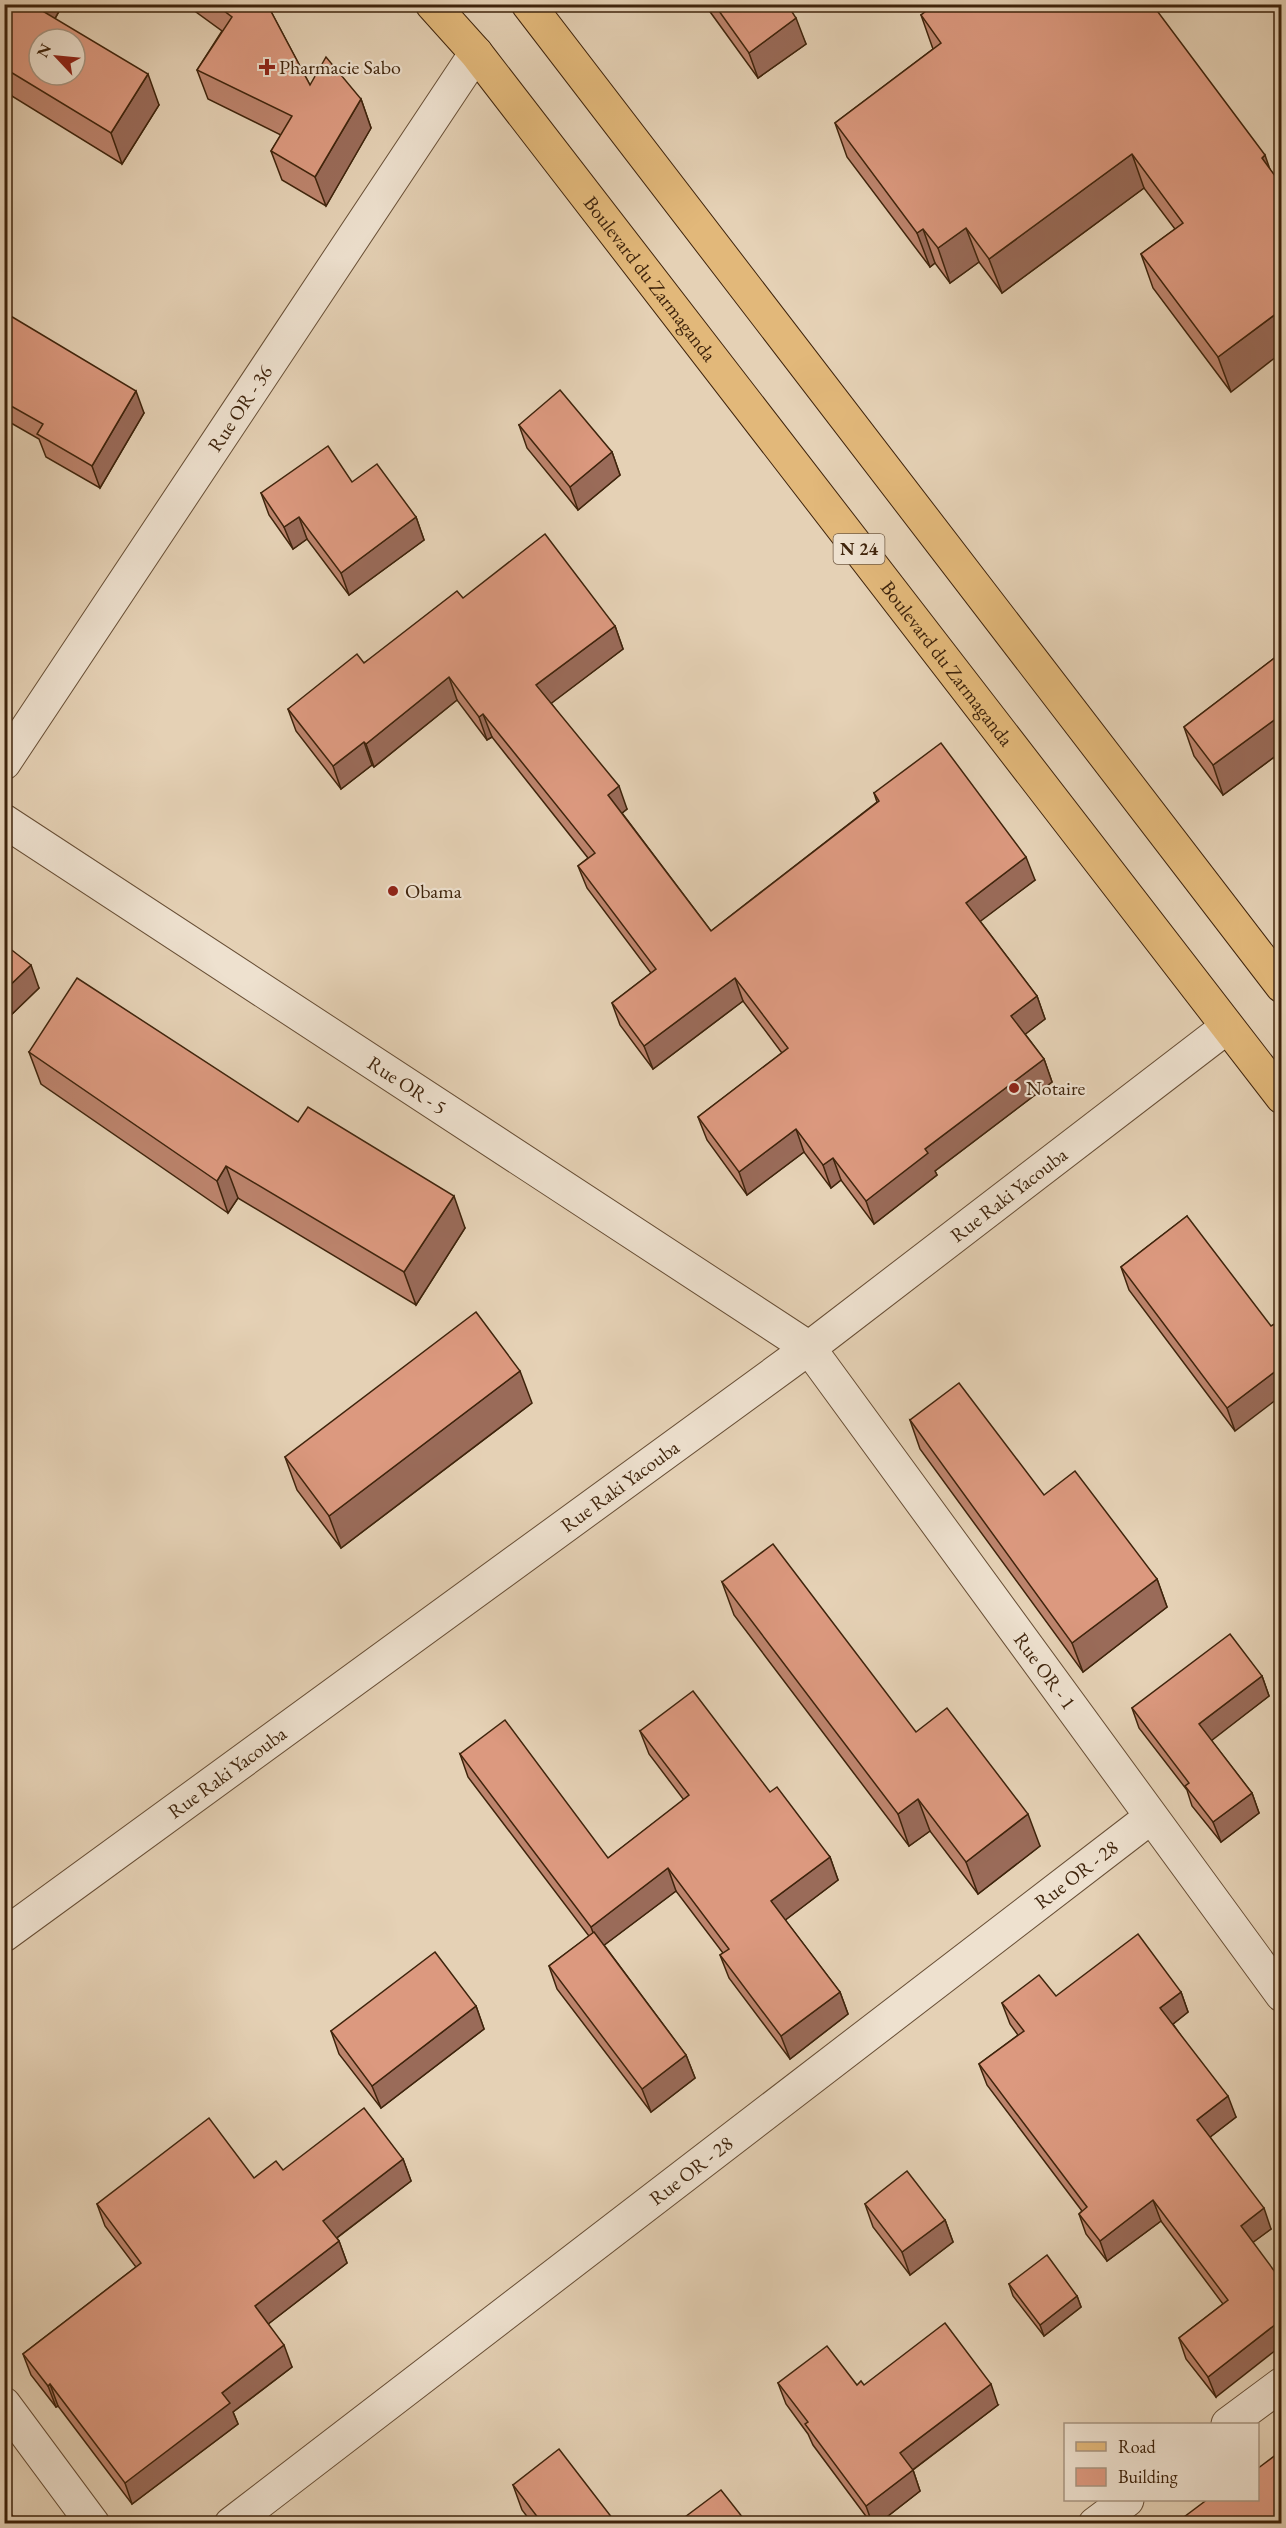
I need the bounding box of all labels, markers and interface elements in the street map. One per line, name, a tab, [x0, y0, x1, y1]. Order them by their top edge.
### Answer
north arrow	[27, 27, 87, 87]
text: N	[32, 40, 56, 61]
place label: Pharmacie Sabo	[279, 54, 401, 80]
marker: Pharmacie Sabo	[260, 60, 274, 74]
street label: Boulevard du Zarmaganda	[578, 191, 722, 367]
street label: Rue OR - 36	[202, 360, 278, 457]
road number: N 24	[834, 534, 884, 564]
street label: Boulevard du Zarmaganda	[875, 575, 1019, 751]
place label: Obama	[405, 878, 462, 904]
marker: Obama	[386, 884, 400, 898]
street label: Rue OR - 5	[363, 1050, 452, 1120]
place label: Notaire	[1026, 1075, 1086, 1101]
marker: Notaire	[1007, 1081, 1021, 1095]
street label: Rue Raki Yacouba	[945, 1141, 1072, 1248]
street label: Rue Raki Yacouba	[555, 1434, 684, 1538]
street label: Rue OR - 1	[1008, 1627, 1082, 1714]
street label: Rue Raki Yacouba	[162, 1720, 292, 1824]
street label: Rue OR - 28	[1029, 1834, 1123, 1915]
street label: Rue OR - 28	[644, 2130, 738, 2211]
legend	[1064, 2423, 1259, 2501]
text: Road	[1118, 2435, 1157, 2458]
text: Building	[1118, 2465, 1178, 2488]

